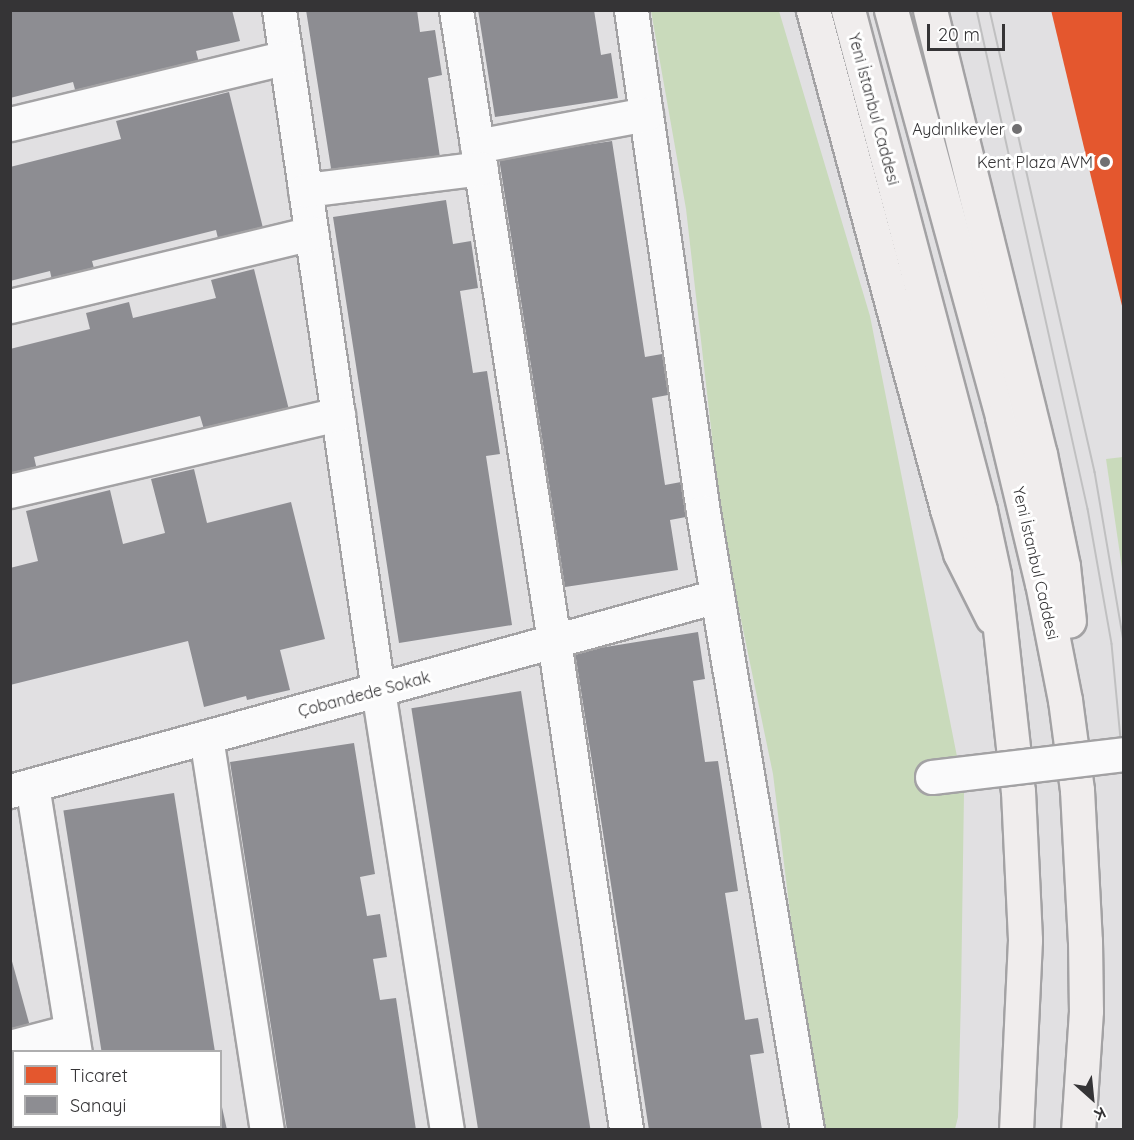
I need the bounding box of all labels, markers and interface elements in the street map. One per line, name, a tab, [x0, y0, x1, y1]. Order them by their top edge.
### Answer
scale bar	[930, 12, 1008, 50]
text: 20 m	[938, 23, 980, 46]
street label: Yeni İstanbul Caddesi	[844, 31, 904, 187]
place label: Aydınlıkevler	[912, 119, 1005, 139]
marker: Aydınlıkevler	[1010, 122, 1024, 136]
place label: Kent Plaza AVM	[977, 152, 1093, 172]
marker: Kent Plaza AVM	[1098, 155, 1112, 169]
street label: Yeni İstanbul Caddesi	[1009, 485, 1063, 641]
street label: Çobandede Sokak	[296, 667, 432, 721]
legend	[12, 1050, 222, 1128]
text: Ticaret	[70, 1064, 128, 1087]
north arrow	[1062, 1068, 1122, 1128]
text: Sanayi	[70, 1094, 126, 1117]
text: K	[1091, 1103, 1109, 1125]

